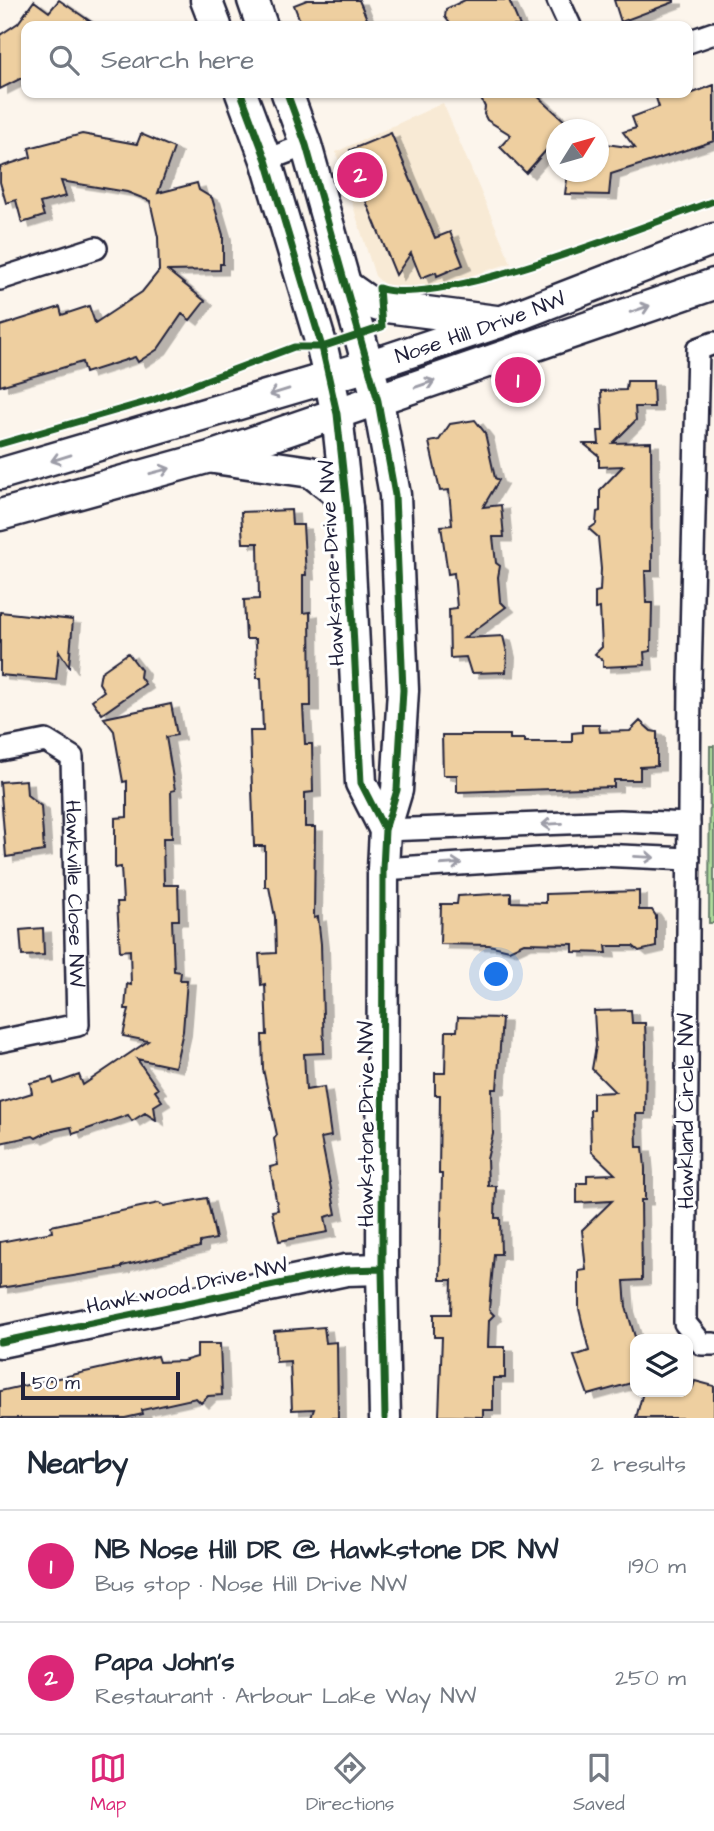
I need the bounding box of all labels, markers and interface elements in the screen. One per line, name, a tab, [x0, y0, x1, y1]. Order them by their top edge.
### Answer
search box	[21, 21, 693, 98]
icon: search	[45, 41, 83, 79]
text: Search here	[101, 42, 254, 78]
north arrow	[546, 119, 609, 182]
pin: 2	[337, 149, 383, 201]
street label: Nose Hill Drive NW	[391, 284, 569, 370]
one-way arrow	[628, 302, 650, 315]
pin: 1	[495, 354, 541, 406]
one-way arrow	[413, 377, 435, 389]
one-way arrow	[268, 387, 290, 400]
one-way arrow	[50, 452, 72, 465]
street label: Hawkstone Drive NW	[312, 459, 352, 667]
one-way arrow	[149, 464, 171, 477]
street label: Hawkville Close NW	[58, 800, 92, 988]
one-way arrow	[540, 817, 563, 830]
one-way arrow	[632, 851, 655, 864]
one-way arrow	[439, 857, 462, 870]
your location	[479, 957, 513, 991]
street label: Hawkland Circle NW	[672, 1013, 701, 1209]
street label: Hawkstone Drive NW	[352, 1021, 381, 1227]
street label: Hawkwood Drive NW	[84, 1250, 291, 1321]
map controls	[630, 1334, 693, 1397]
button: layers	[630, 1334, 693, 1397]
scale bar	[21, 1369, 180, 1401]
text: 50 m	[32, 1370, 80, 1397]
text: Nearby	[28, 1443, 128, 1485]
text: 2 results	[591, 1448, 686, 1480]
text: NB Nose Hill DR @ Hawkstone DR NW	[95, 1532, 558, 1568]
text: 1	[50, 1550, 52, 1582]
text: 190 m	[628, 1550, 686, 1582]
text: Bus stop · Nose Hill Drive NW	[95, 1568, 407, 1600]
text: Papa John's	[95, 1644, 234, 1680]
text: 2	[44, 1662, 58, 1694]
text: 250 m	[615, 1662, 686, 1694]
text: Restaurant · Arbour Lake Way NW	[95, 1680, 476, 1712]
tab: Map	[89, 1749, 127, 1818]
tab: Directions	[306, 1749, 394, 1818]
tab: Saved	[573, 1749, 625, 1818]

